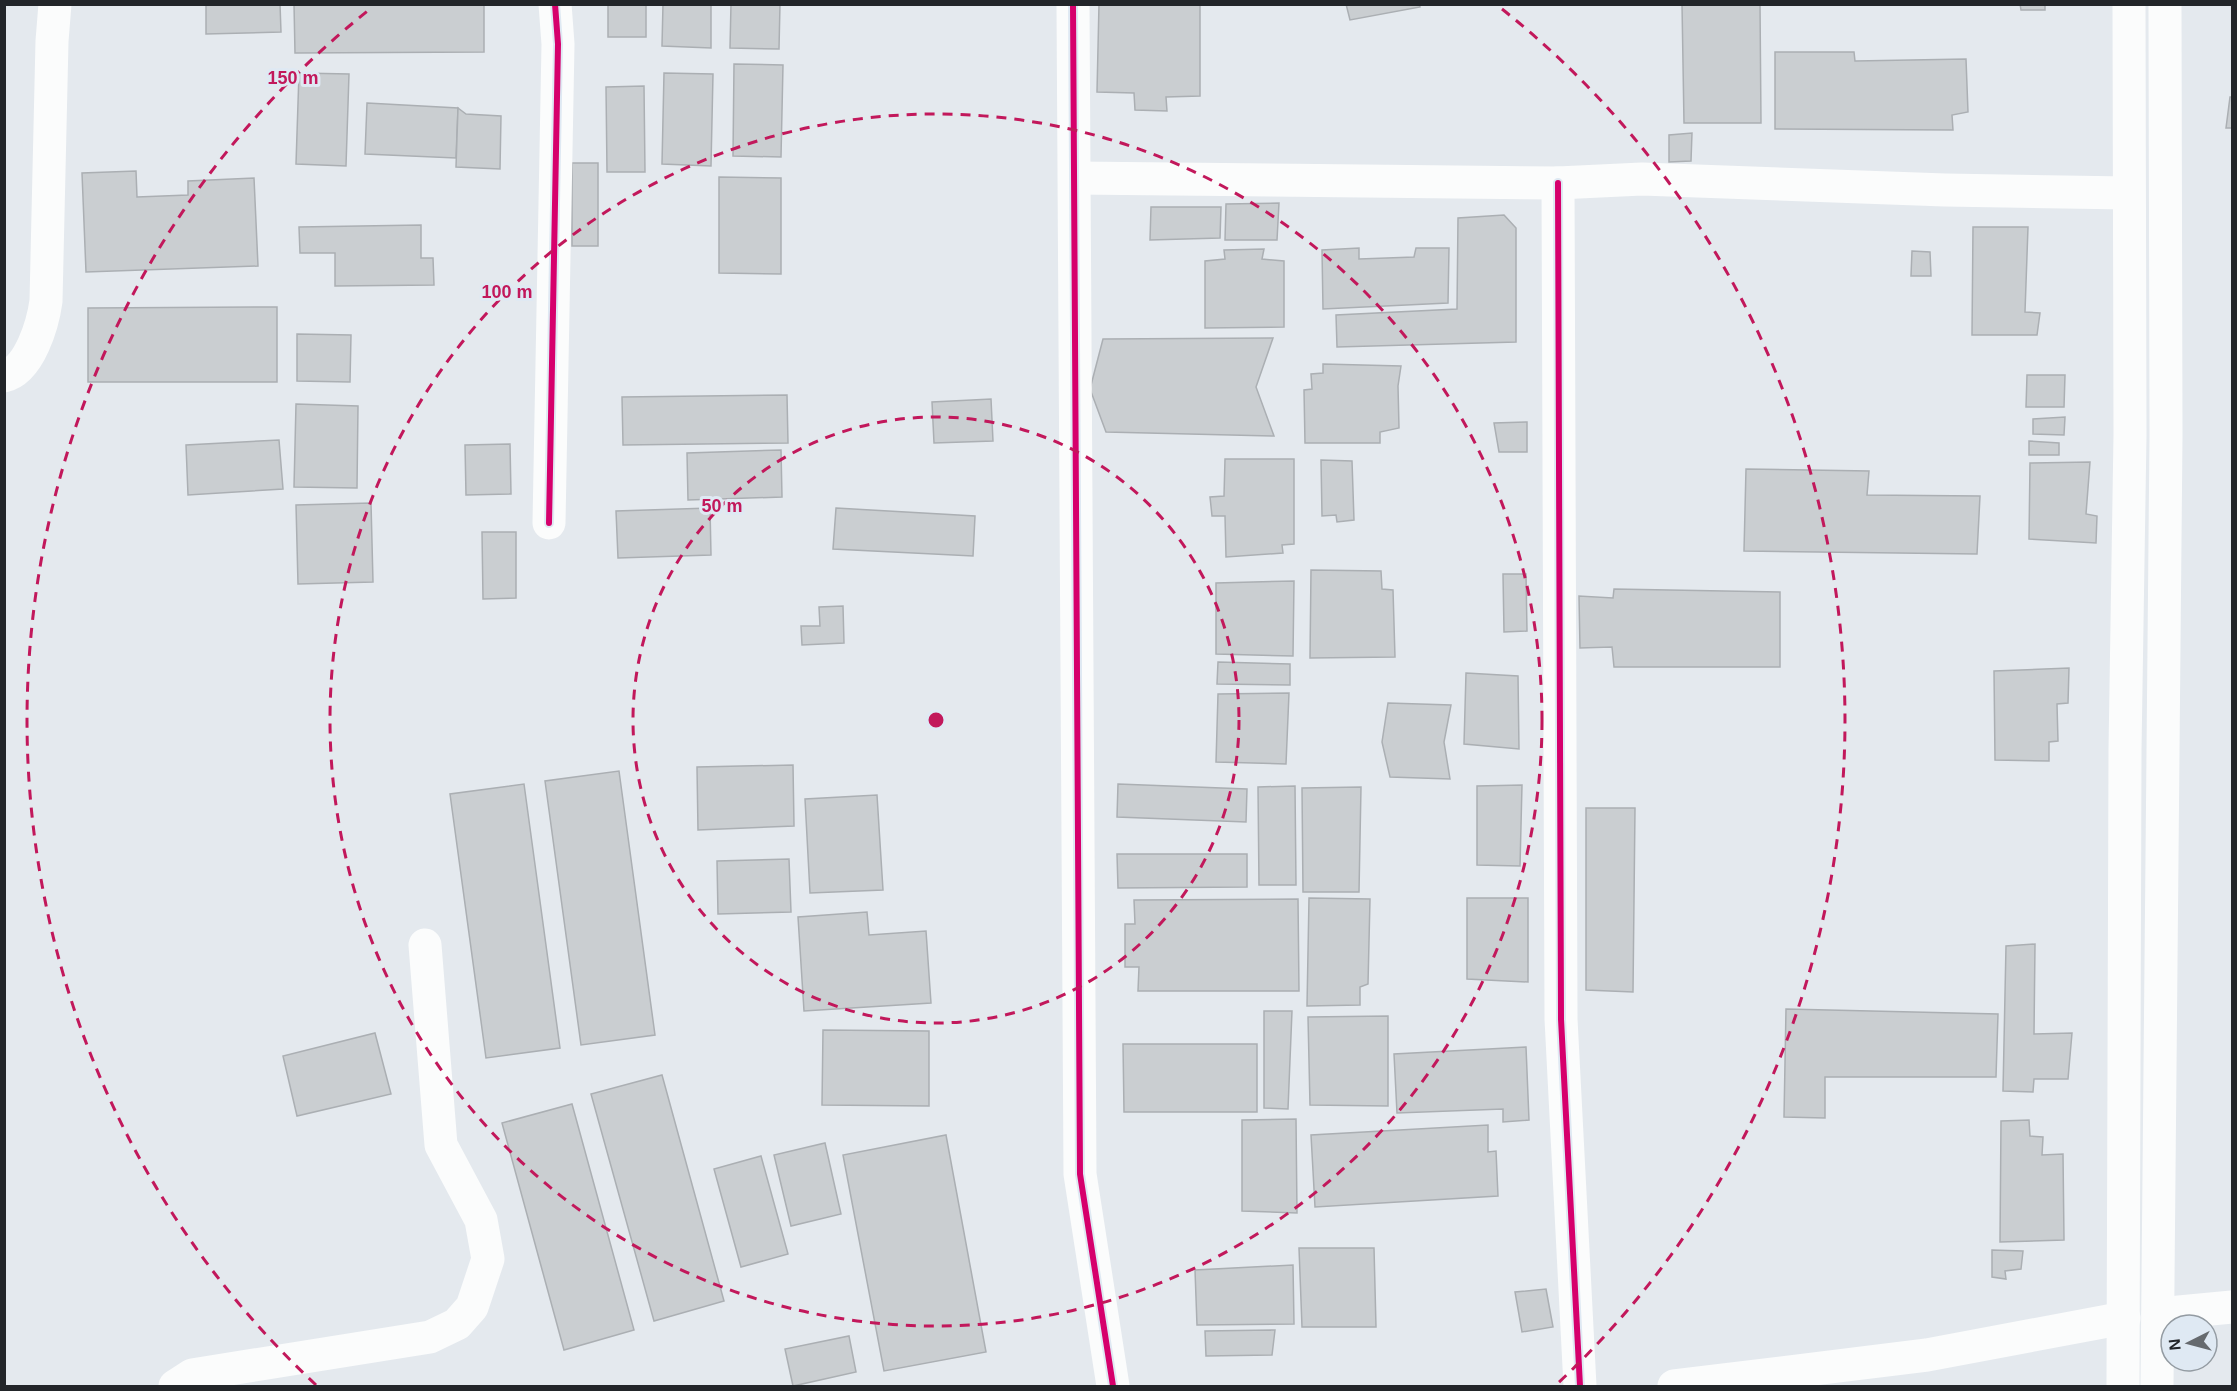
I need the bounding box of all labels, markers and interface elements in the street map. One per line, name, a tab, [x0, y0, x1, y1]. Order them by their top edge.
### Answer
text: 150 m	[267, 68, 319, 88]
text: 100 m	[481, 282, 533, 302]
text: 50 m	[701, 496, 743, 516]
centre of rings	[926, 710, 946, 730]
north arrow	[2159, 1313, 2219, 1373]
text: N	[2166, 1338, 2184, 1351]

